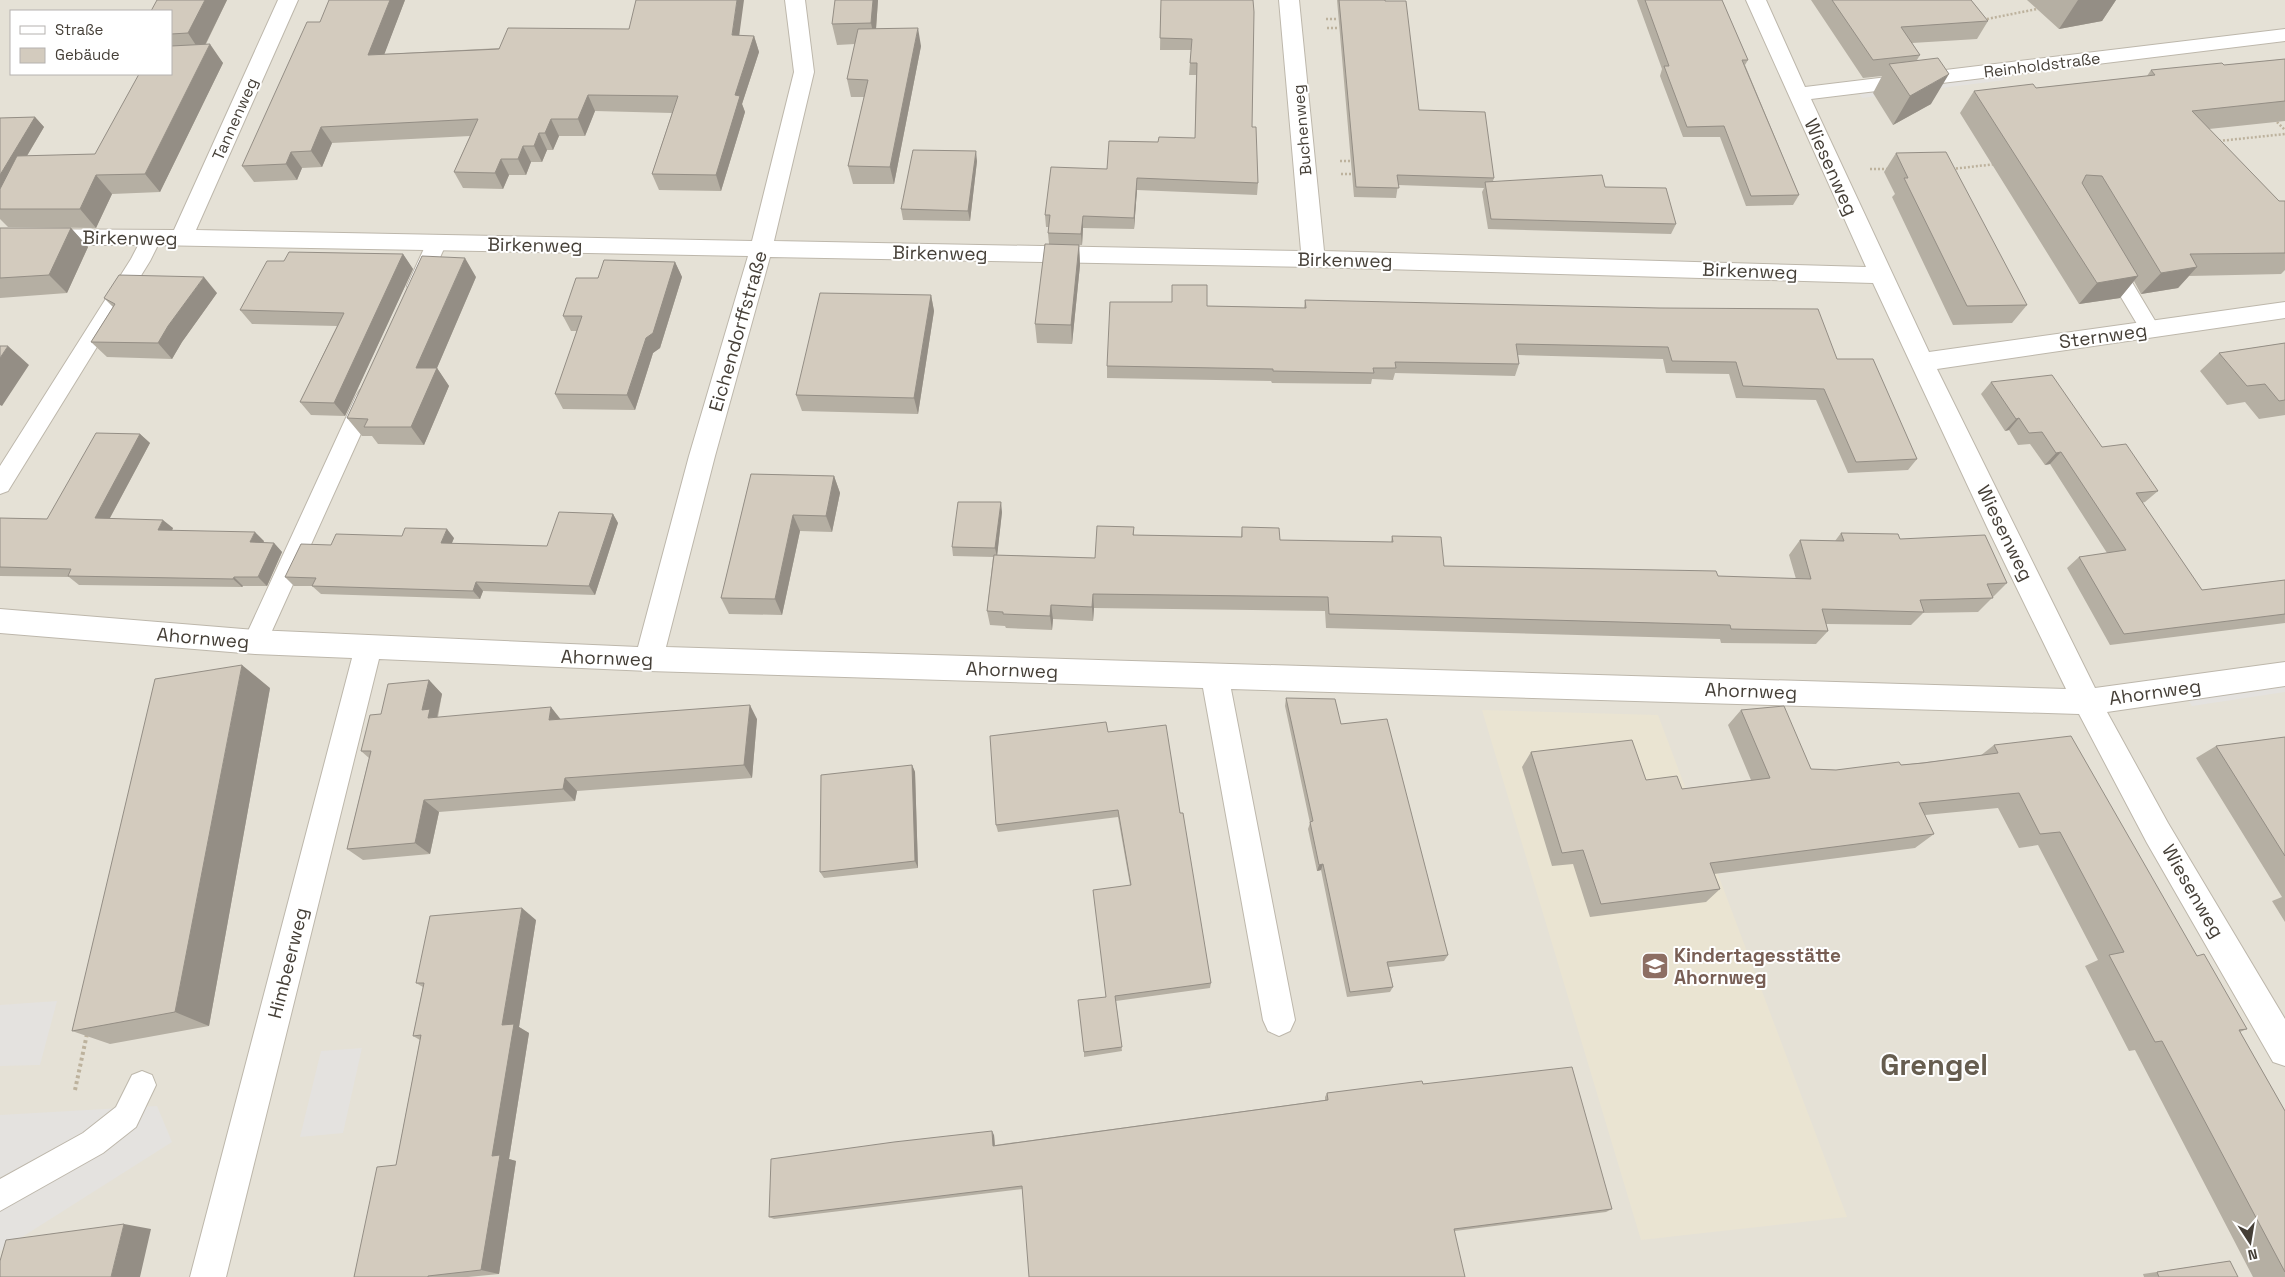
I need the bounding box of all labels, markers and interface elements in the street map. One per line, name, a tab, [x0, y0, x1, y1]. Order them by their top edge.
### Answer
legend	[10, 10, 172, 75]
text: Straße	[55, 20, 104, 39]
text: Gebäude	[55, 45, 120, 64]
street label: Reinholdstraße	[1983, 47, 2101, 83]
street label: Tannenweg	[207, 74, 263, 164]
street label: Buchenweg	[1288, 84, 1316, 176]
street label: Wiesenweg	[1798, 114, 1864, 220]
street label: Birkenweg	[82, 225, 178, 251]
street label: Birkenweg	[487, 232, 583, 258]
street label: Birkenweg	[892, 240, 988, 266]
street label: Birkenweg	[1297, 247, 1393, 273]
street label: Eichendorffstraße	[703, 248, 773, 414]
street label: Birkenweg	[1702, 257, 1798, 285]
street label: Sternweg	[2057, 317, 2149, 355]
street label: Wiesenweg	[1971, 481, 2039, 585]
street label: Ahornweg	[156, 622, 250, 654]
street label: Ahornweg	[560, 644, 654, 672]
street label: Ahornweg	[965, 656, 1059, 684]
street label: Ahornweg	[2107, 673, 2203, 711]
street label: Ahornweg	[1704, 677, 1798, 705]
street label: Wiesenweg	[2156, 840, 2230, 942]
street label: Himbeerweg	[262, 905, 314, 1021]
place label: Kindertagesstätte Ahornweg	[1674, 943, 1841, 990]
school or university icon: Kindertagesstätte Ahornweg	[1640, 951, 1670, 981]
district label: Grengel	[1880, 1046, 1988, 1083]
north arrow	[2225, 1217, 2275, 1267]
text: N	[2246, 1245, 2259, 1264]

